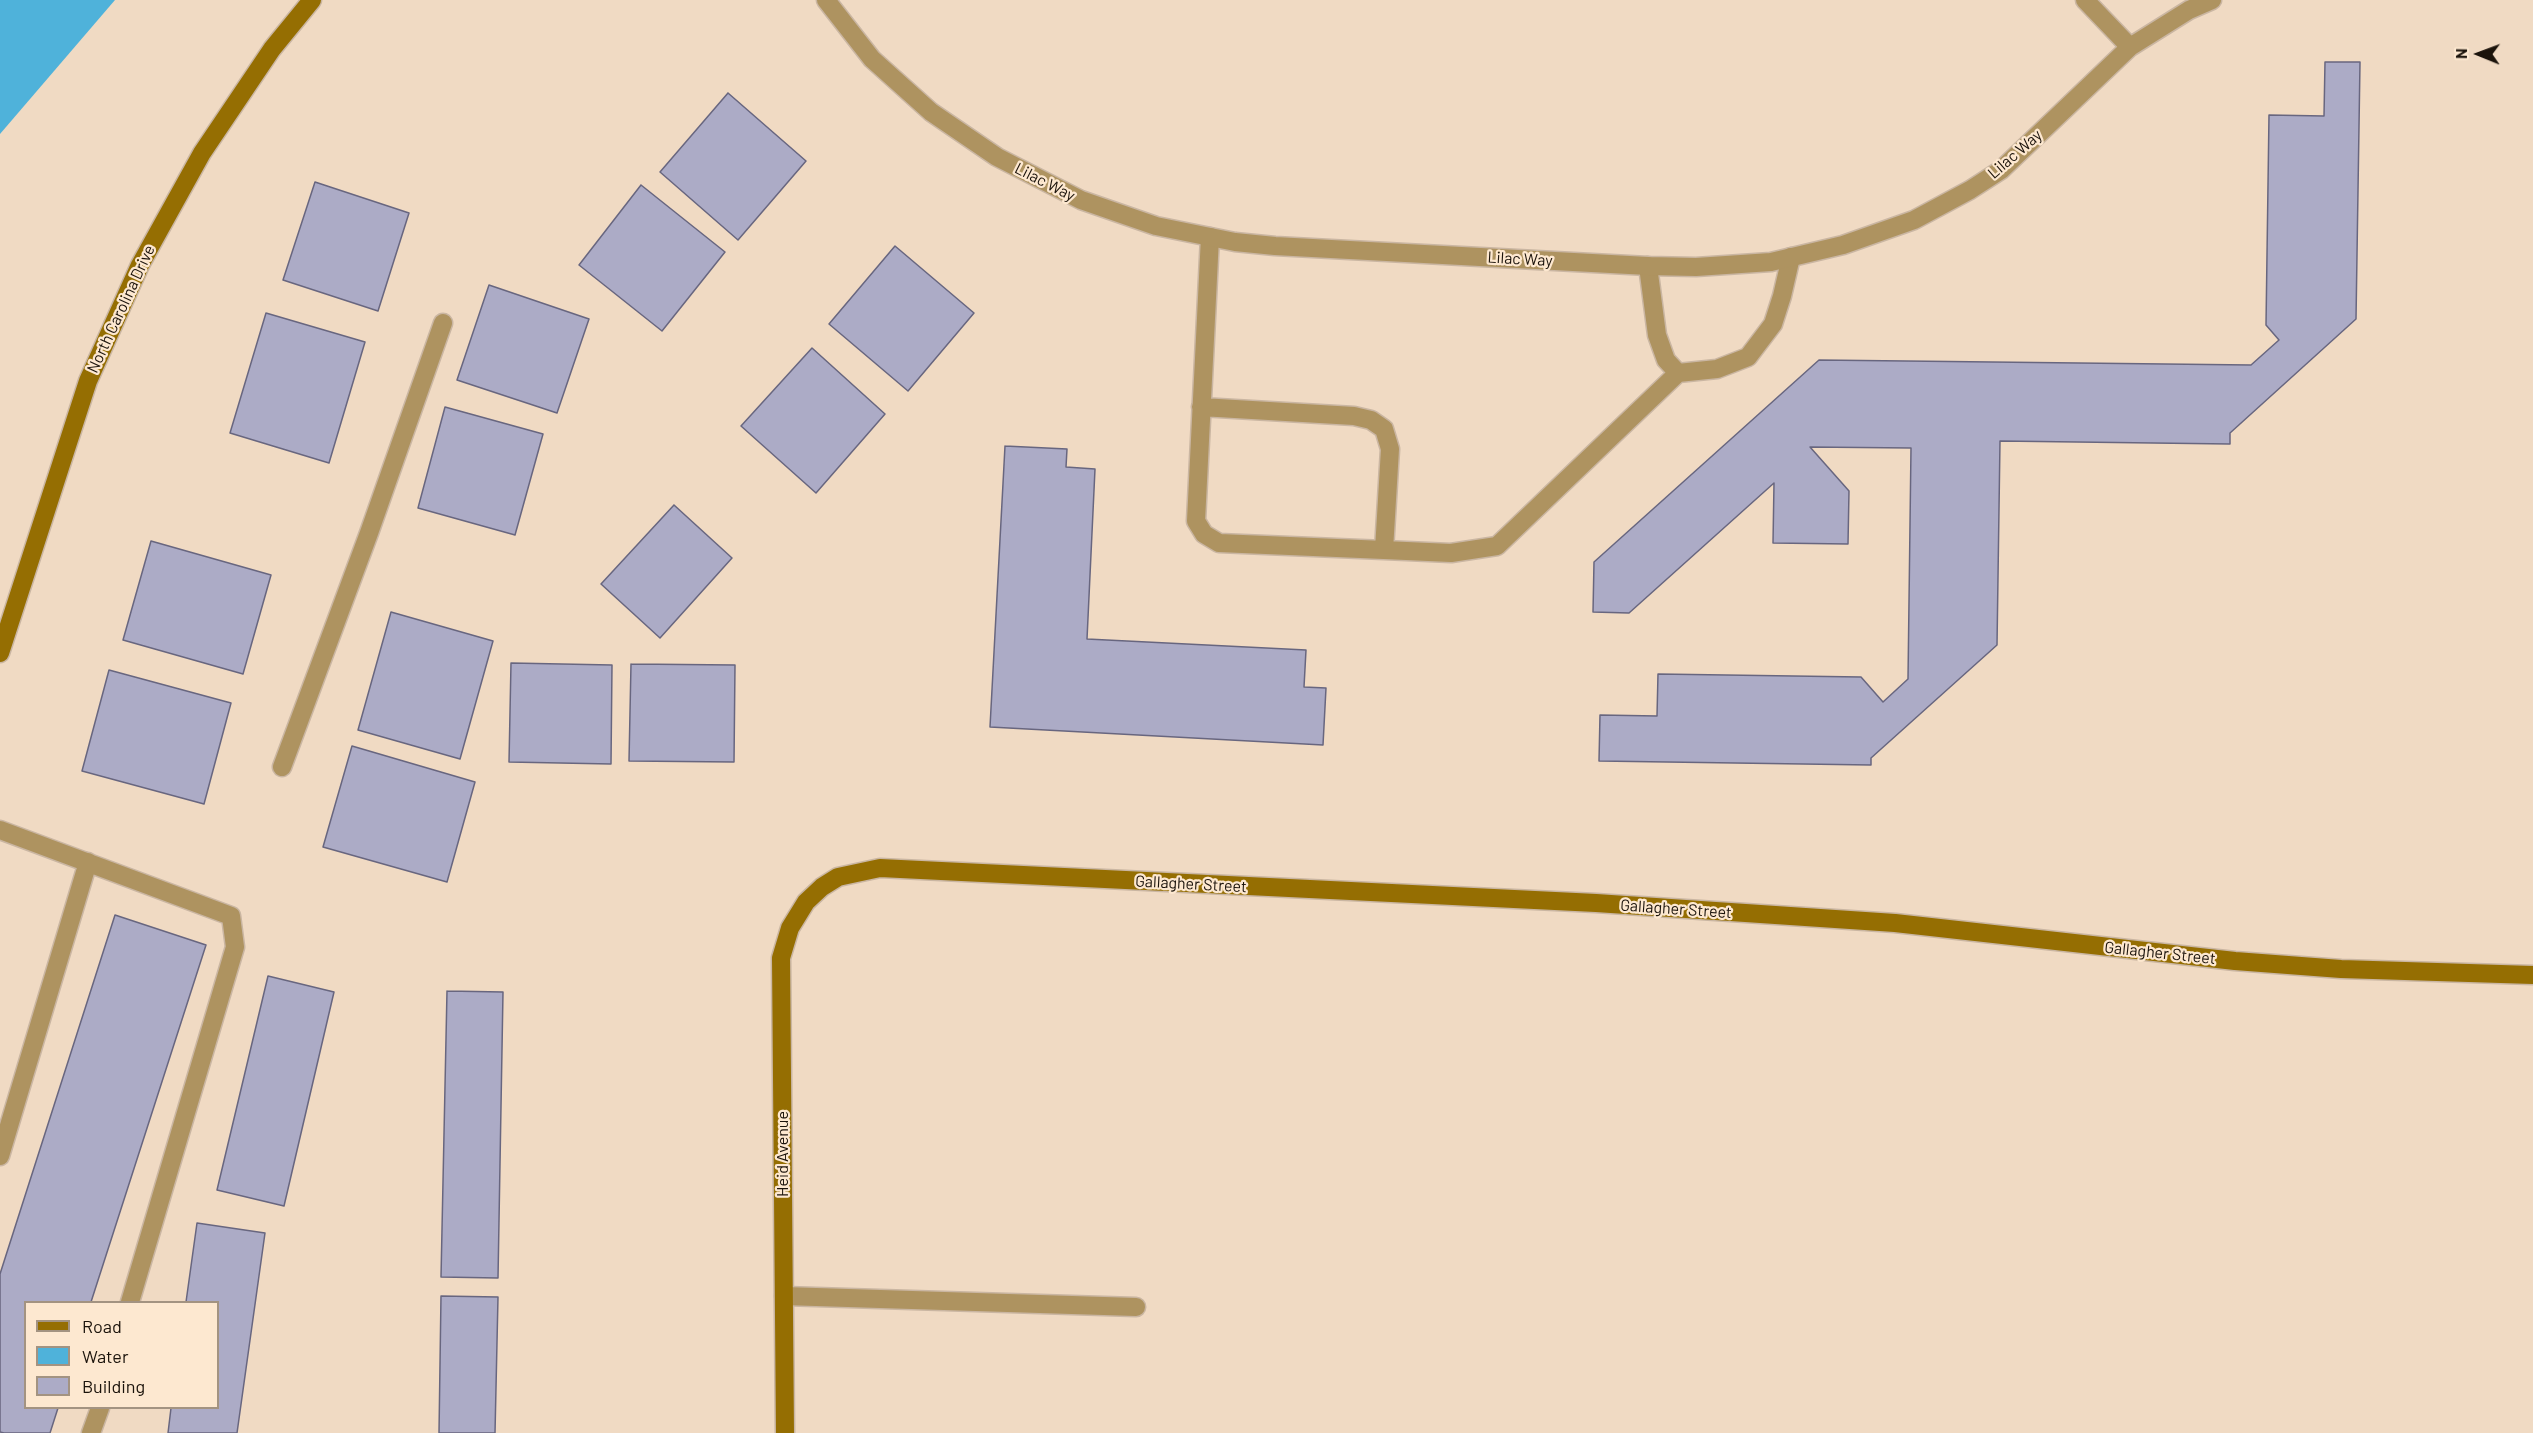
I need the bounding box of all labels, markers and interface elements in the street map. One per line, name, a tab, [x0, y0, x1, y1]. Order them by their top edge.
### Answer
north arrow	[2449, 24, 2509, 84]
text: N	[2451, 48, 2470, 59]
street label: Lilac Way	[1984, 125, 2046, 183]
street label: Lilac Way	[1012, 159, 1078, 205]
street label: North Carolina Drive	[83, 242, 159, 376]
street label: Lilac Way	[1487, 248, 1553, 270]
street label: Gallagher Street	[1135, 871, 1247, 897]
street label: Gallagher Street	[1620, 896, 1732, 922]
street label: Gallagher Street	[2103, 938, 2217, 968]
street label: Heid Avenue	[773, 1111, 793, 1197]
legend	[24, 1301, 219, 1409]
text: Road	[82, 1315, 122, 1337]
text: Water	[82, 1345, 129, 1367]
text: Building	[82, 1375, 145, 1397]

